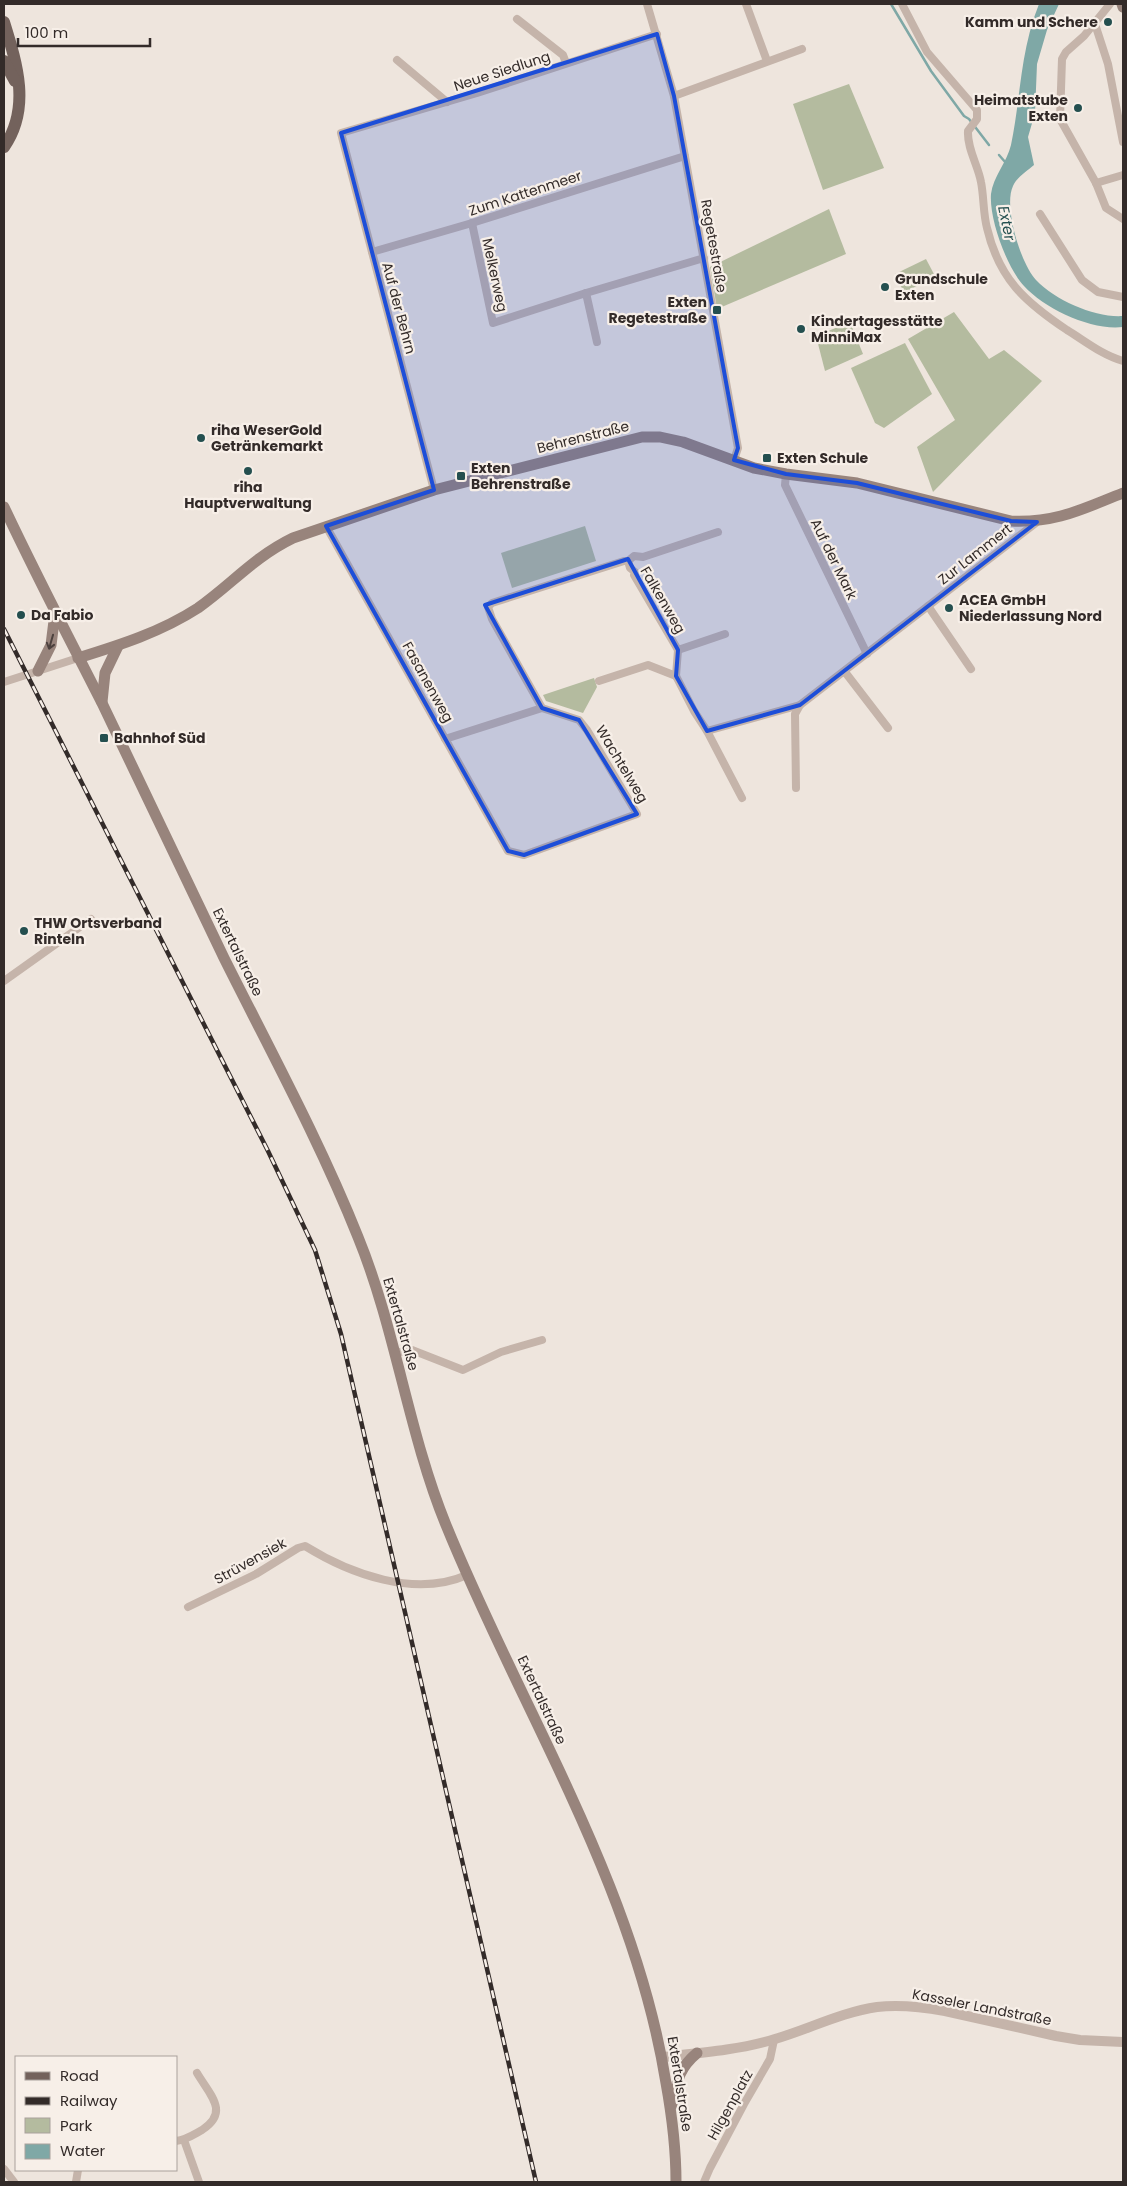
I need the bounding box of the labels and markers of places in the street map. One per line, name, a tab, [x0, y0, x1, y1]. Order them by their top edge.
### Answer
place label: Kamm und Schere	[965, 12, 1098, 32]
marker: Kamm und Schere	[1102, 16, 1114, 28]
place label: Heimatstube Exten	[974, 90, 1068, 126]
marker: Heimatstube Exten	[1072, 102, 1084, 114]
place label: Grundschule Exten	[895, 269, 988, 305]
marker: Grundschule Exten	[879, 281, 891, 293]
place label: Exten Regetestraße	[609, 292, 707, 328]
marker: Exten Regetestraße	[711, 304, 723, 316]
place label: Kindertagesstätte MinniMax	[811, 311, 943, 347]
marker: Kindertagesstätte MinniMax	[795, 323, 807, 335]
place label: riha WeserGold Getränkemarkt	[211, 420, 323, 456]
marker: riha WeserGold Getränkemarkt	[195, 432, 207, 444]
place label: Exten Schule	[777, 448, 869, 468]
marker: Exten Schule	[761, 452, 773, 464]
place label: Exten Behrenstraße	[471, 458, 571, 494]
marker: riha Hauptverwaltung	[242, 465, 254, 477]
marker: Exten Behrenstraße	[455, 470, 467, 482]
place label: riha Hauptverwaltung	[184, 477, 312, 513]
place label: ACEA GmbH Niederlassung Nord	[959, 590, 1102, 626]
marker: ACEA GmbH Niederlassung Nord	[943, 602, 955, 614]
place label: Da Fabio	[31, 605, 93, 625]
marker: Da Fabio	[15, 609, 27, 621]
place label: Bahnhof Süd	[114, 728, 206, 748]
marker: Bahnhof Süd	[98, 732, 110, 744]
place label: THW Ortsverband Rinteln	[34, 913, 162, 949]
marker: THW Ortsverband Rinteln	[18, 925, 30, 937]

